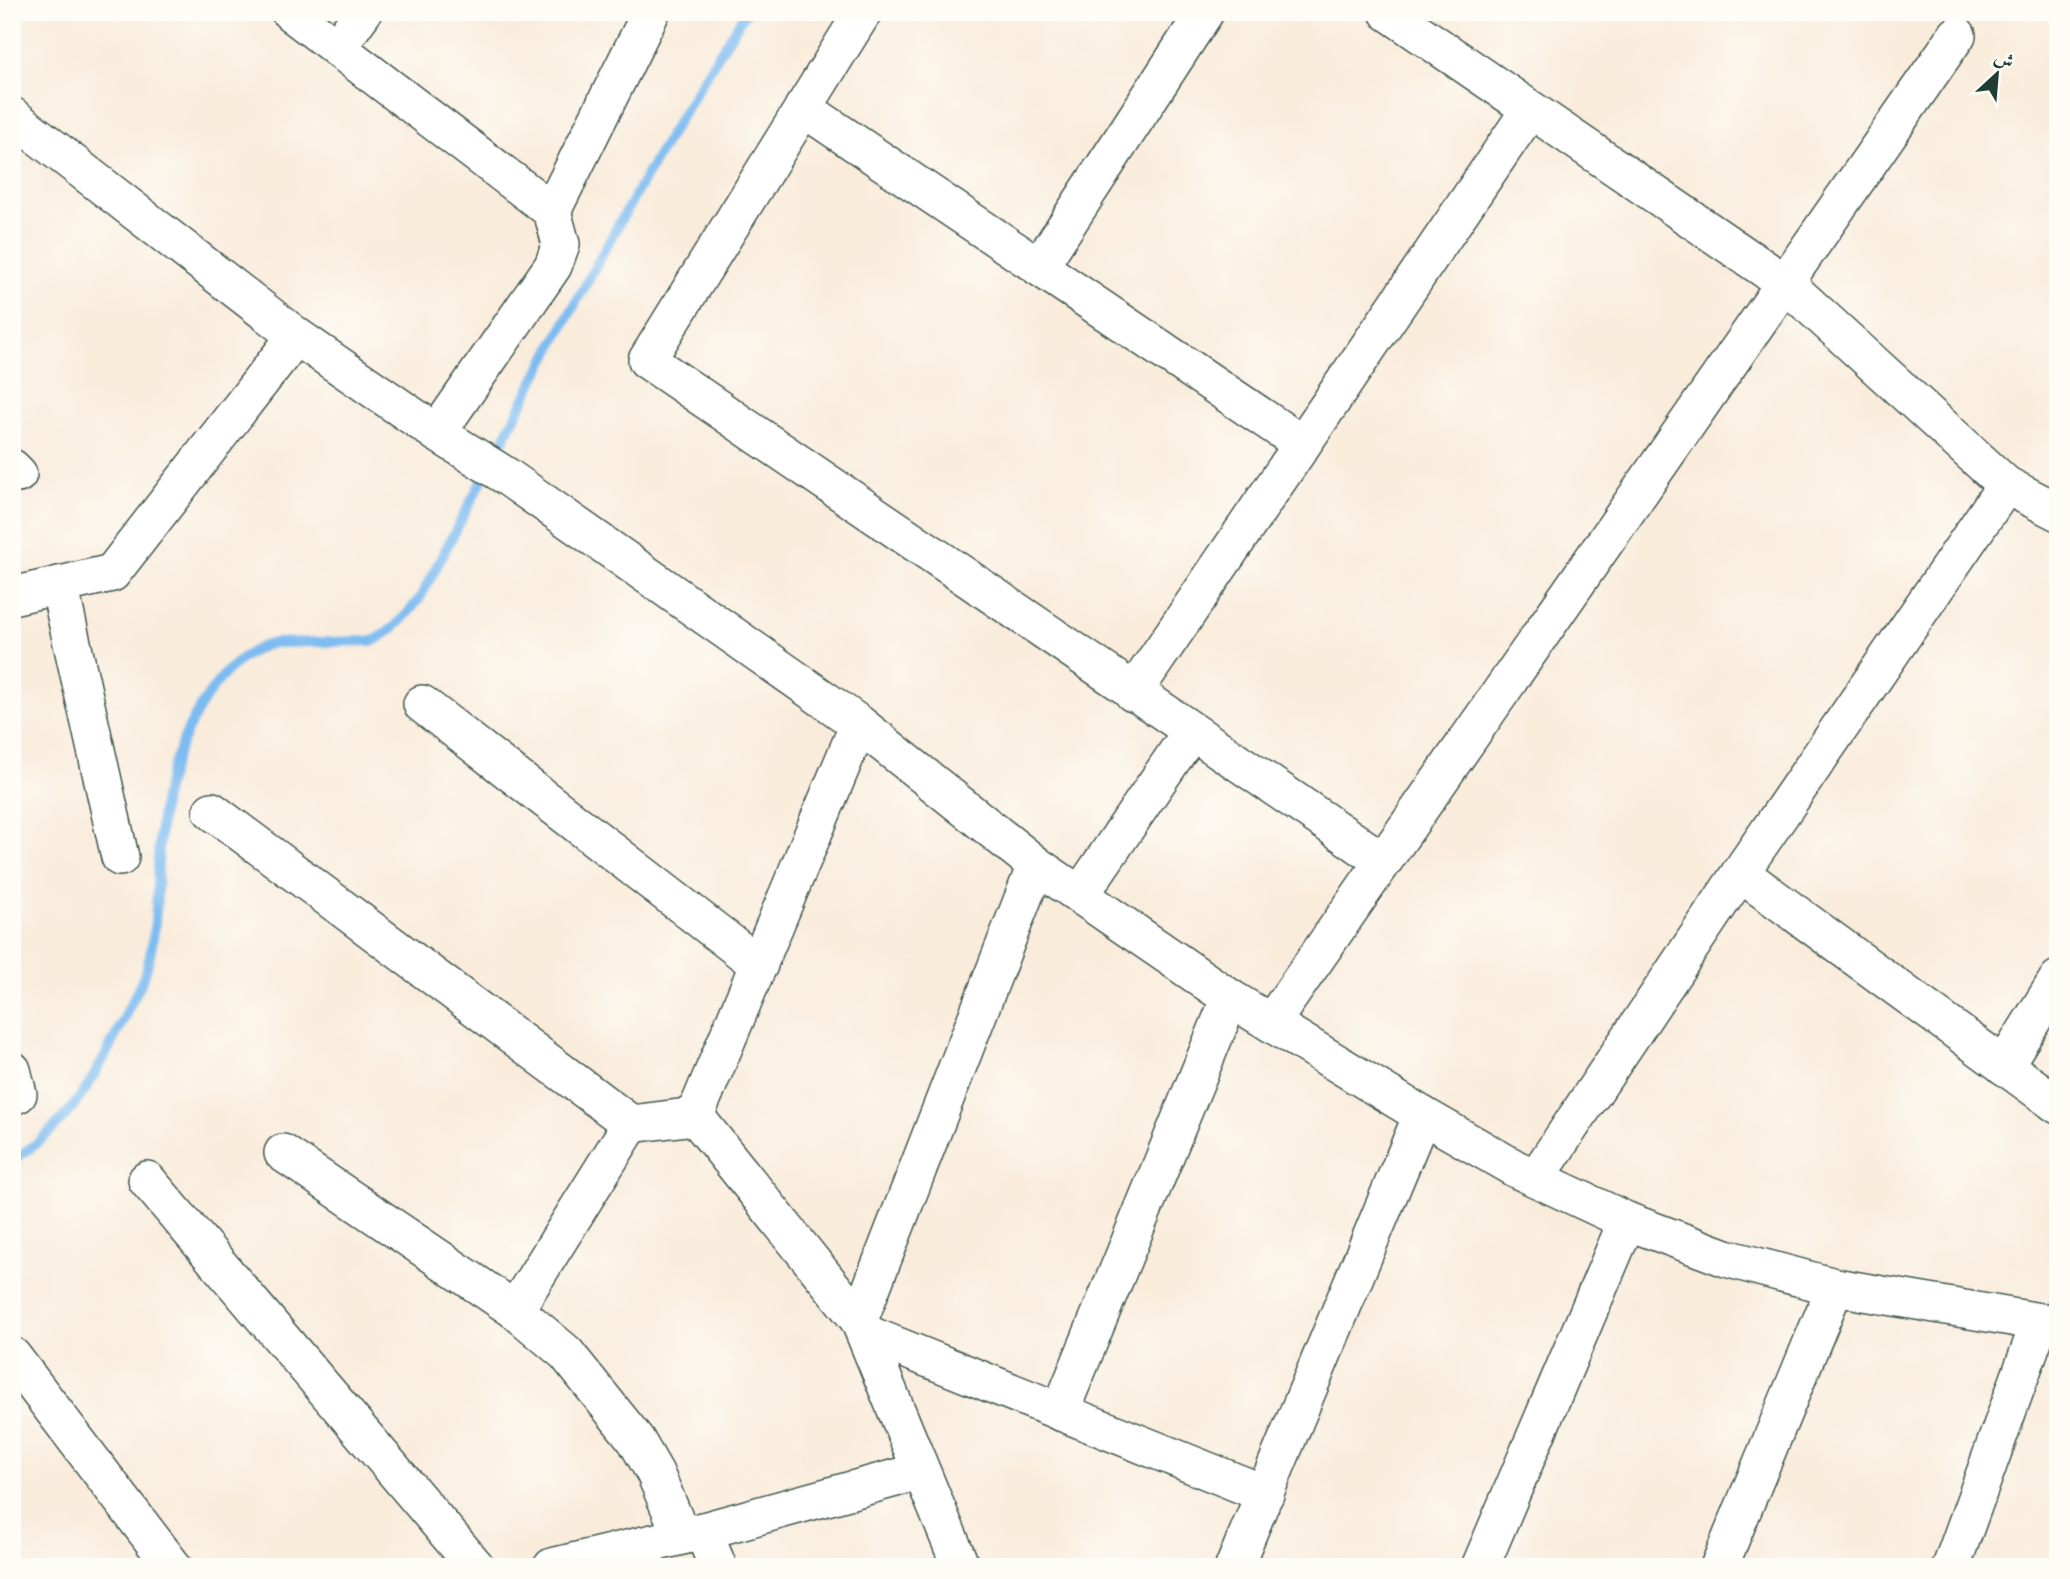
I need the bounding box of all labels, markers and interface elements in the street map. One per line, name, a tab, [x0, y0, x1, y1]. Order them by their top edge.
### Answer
north arrow	[1962, 38, 2032, 108]
text: ش	[1990, 44, 2018, 75]

